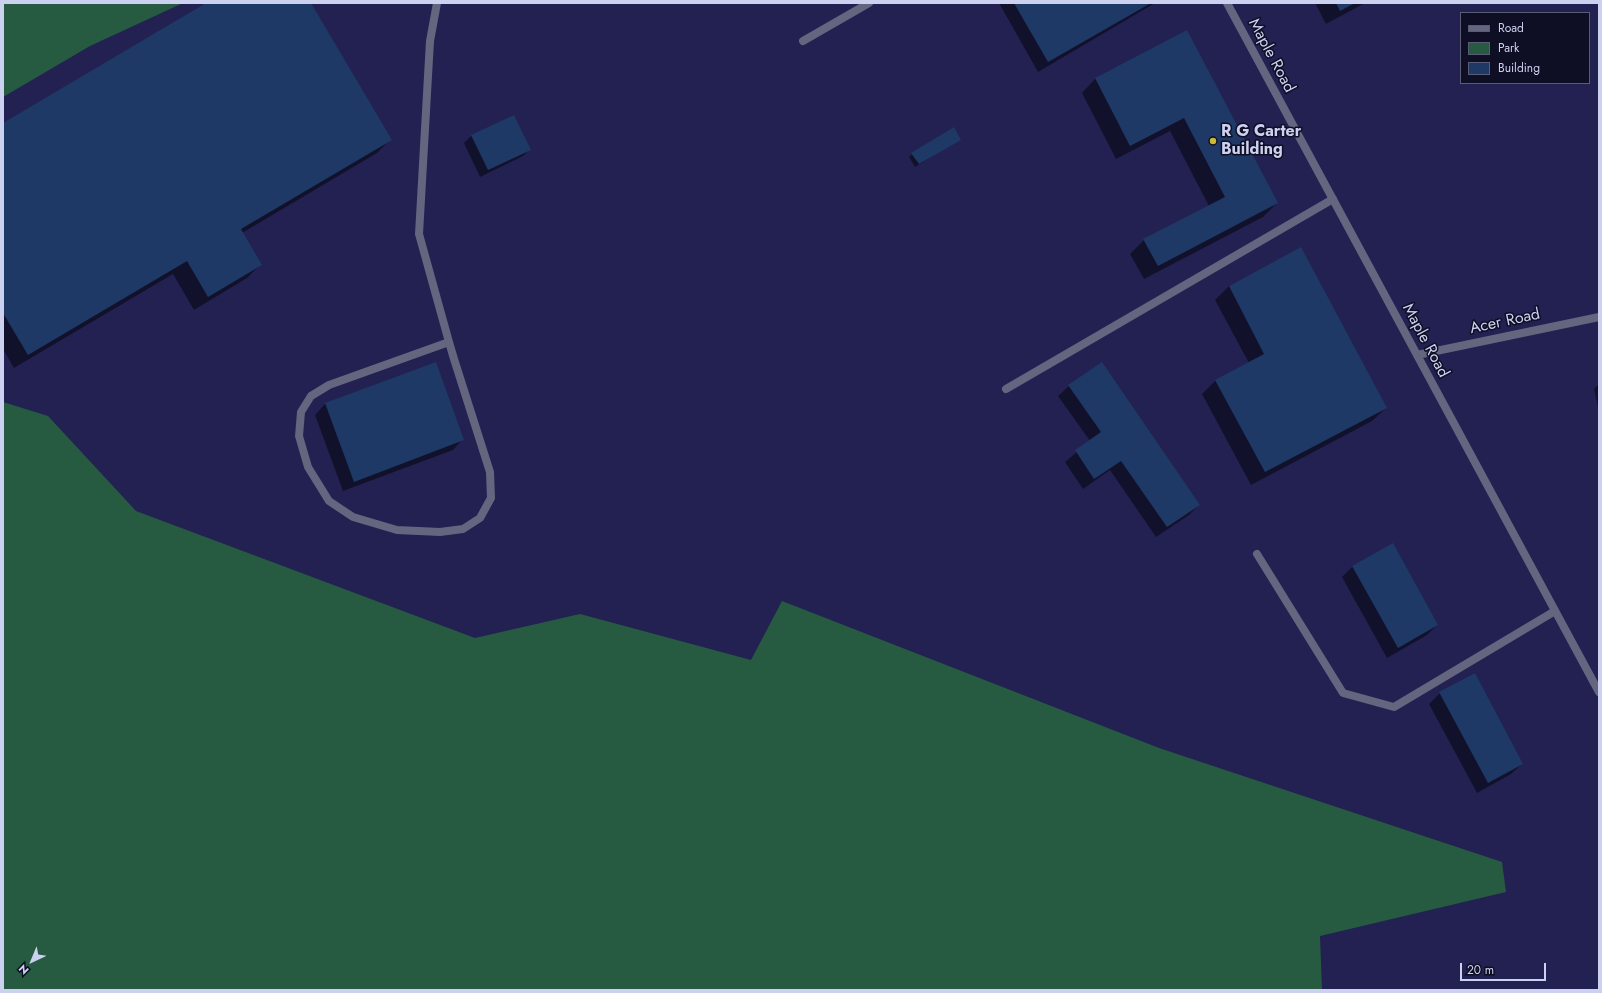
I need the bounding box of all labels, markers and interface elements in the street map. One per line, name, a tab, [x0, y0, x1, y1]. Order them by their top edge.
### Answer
legend	[1460, 12, 1590, 84]
street label: Maple Road	[1244, 16, 1298, 96]
text: Road	[1498, 19, 1524, 37]
text: Park	[1498, 39, 1519, 57]
text: Building	[1498, 59, 1540, 77]
place label: R G Carter Building	[1221, 122, 1301, 160]
marker: R G Carter Building	[1208, 136, 1218, 146]
street label: Maple Road	[1398, 301, 1452, 381]
street label: Acer Road	[1468, 305, 1542, 339]
north arrow	[12, 941, 52, 981]
scale bar	[1462, 955, 1548, 981]
text: N	[15, 961, 32, 978]
text: 20 m	[1467, 961, 1494, 979]

